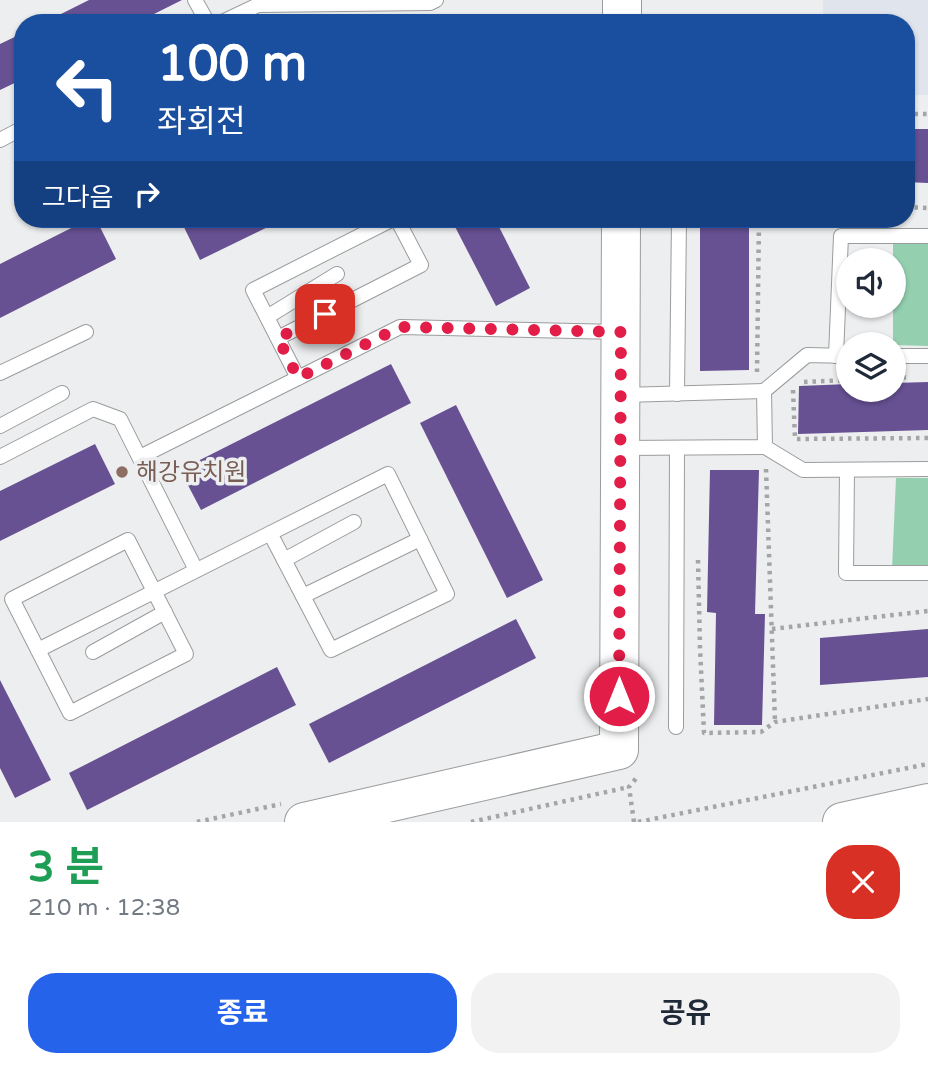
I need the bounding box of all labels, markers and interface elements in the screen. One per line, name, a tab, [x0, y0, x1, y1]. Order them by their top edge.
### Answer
text: 100 m	[157, 35, 307, 94]
icon: left	[42, 42, 133, 133]
text: 좌회전	[157, 103, 245, 141]
icon: right	[128, 175, 166, 213]
text: 그다음	[42, 182, 114, 213]
map controls	[836, 248, 906, 402]
button: sound	[836, 248, 906, 318]
pin	[295, 284, 355, 344]
icon: arrive	[306, 295, 344, 333]
button: layers	[836, 332, 906, 402]
place label: 해강유치원	[136, 458, 246, 487]
marker: 해강유치원	[114, 464, 130, 480]
position arrow	[582, 659, 656, 733]
text: 3 분	[28, 842, 104, 893]
button: close	[826, 845, 900, 919]
text: 210 m · 12:38	[28, 894, 180, 922]
button: 종료	[28, 973, 457, 1053]
button: 공유	[471, 973, 900, 1053]

